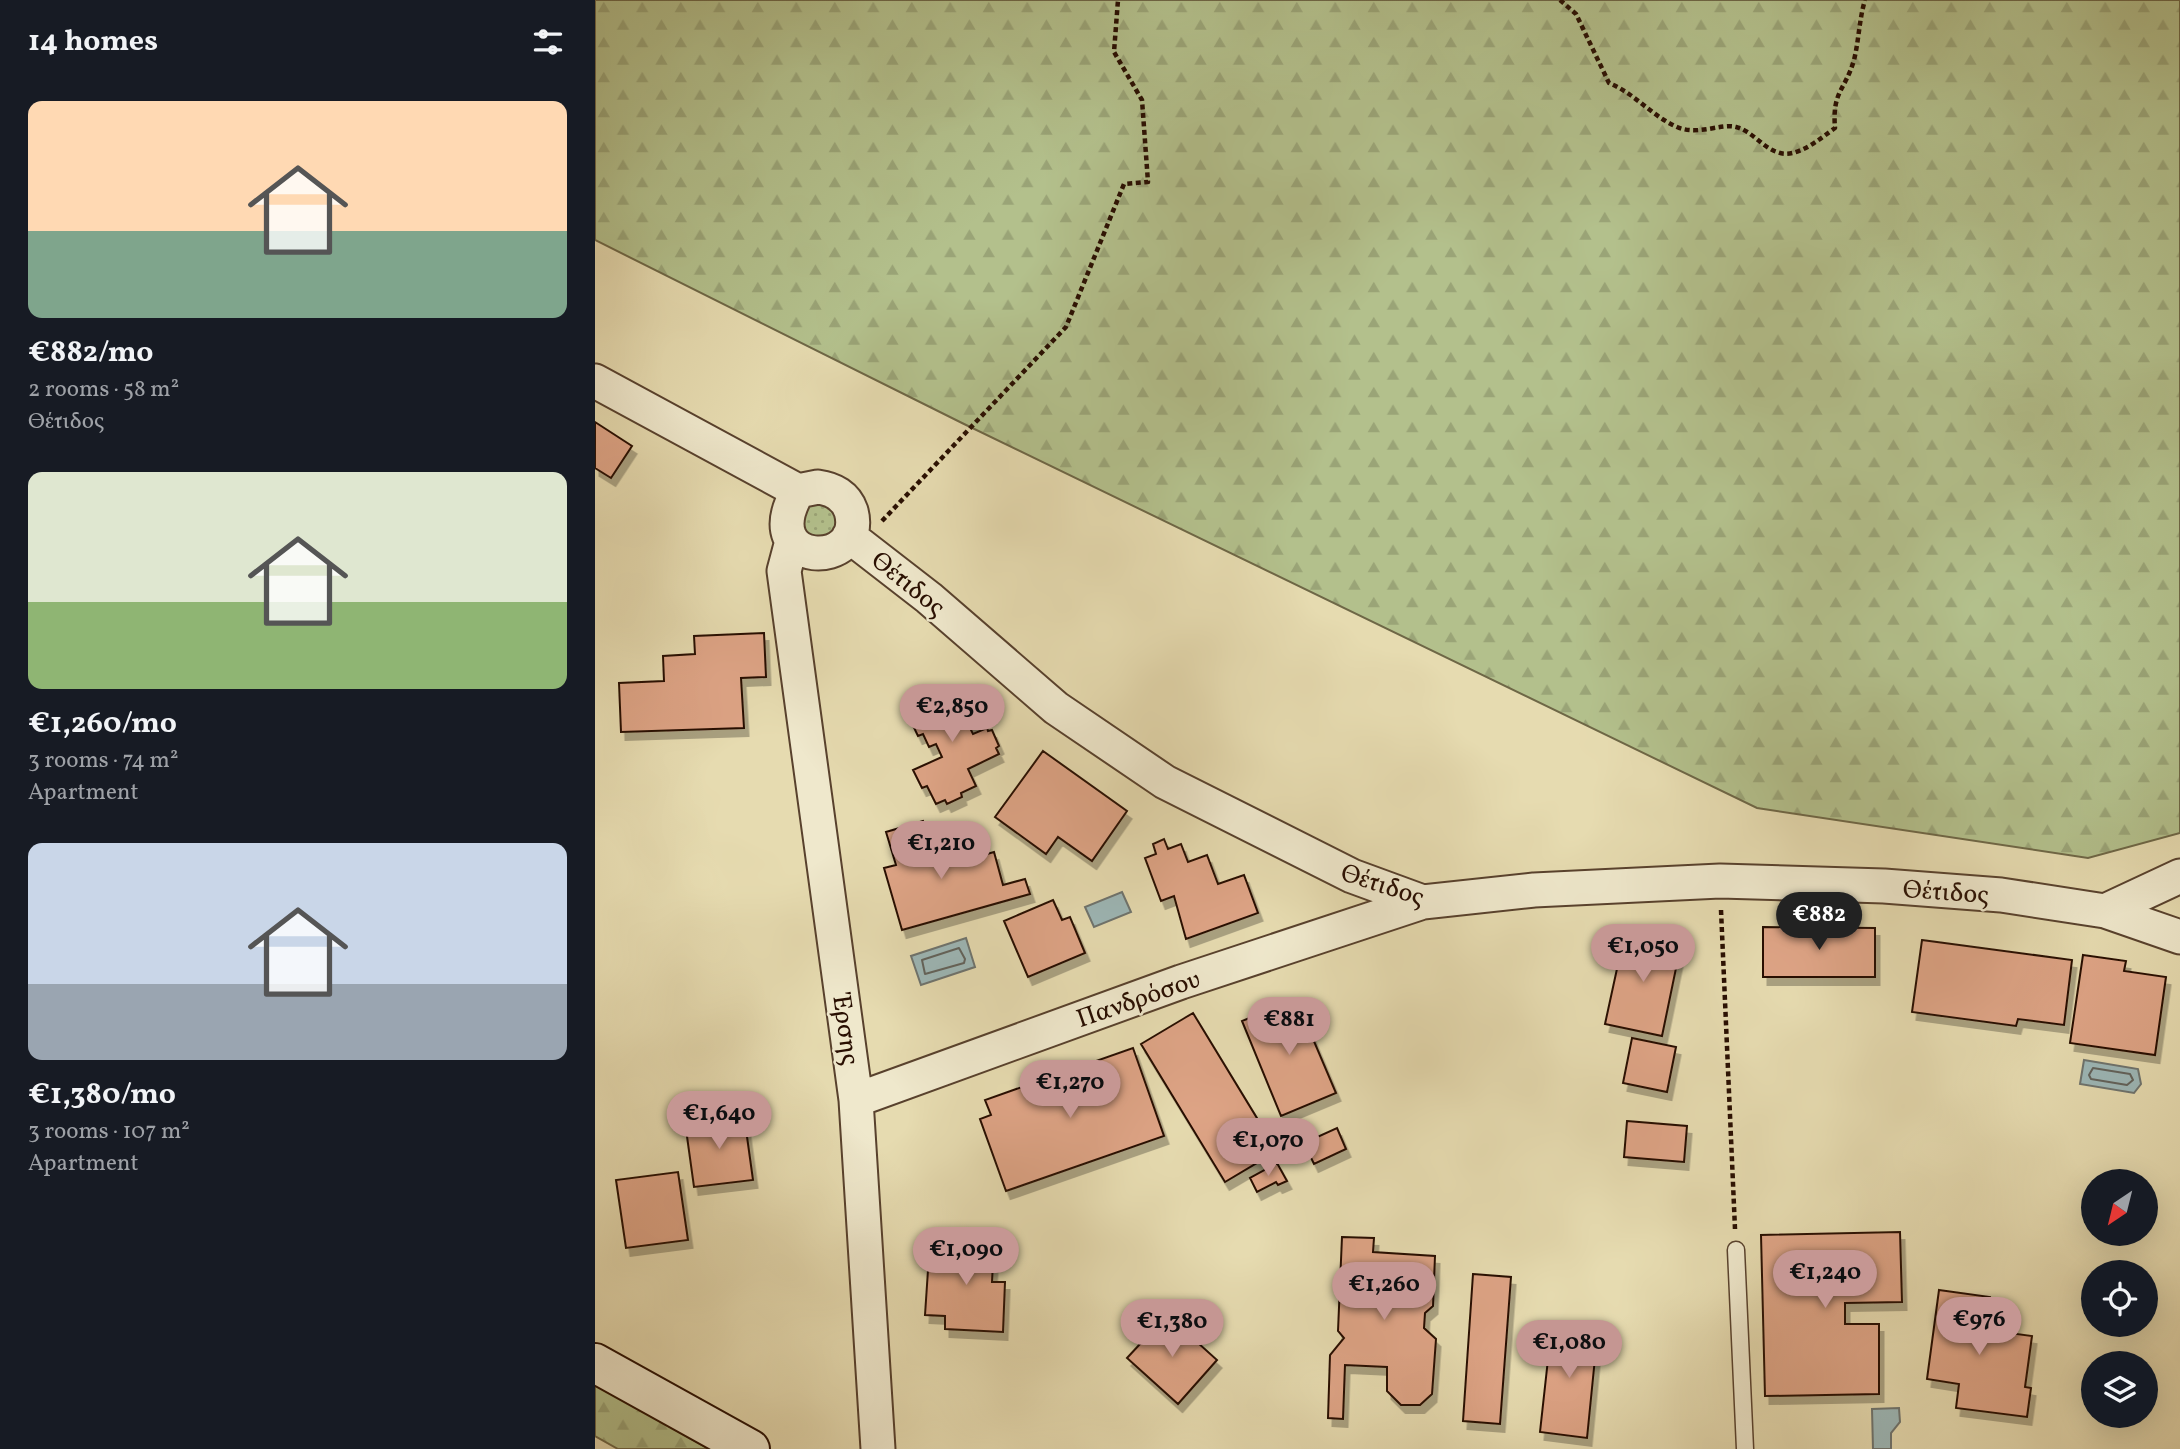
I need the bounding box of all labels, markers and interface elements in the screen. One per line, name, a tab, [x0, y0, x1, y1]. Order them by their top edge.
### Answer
text: 14 homes	[28, 21, 158, 63]
icon: filters	[529, 23, 567, 61]
icon: home	[235, 147, 361, 273]
text: €882/mo	[28, 332, 154, 374]
text: 2 rooms · 58 m²	[28, 374, 179, 406]
text: Θέτιδος	[28, 406, 104, 438]
icon: home	[235, 518, 361, 644]
street label: Θέτιδος	[863, 543, 953, 626]
pin: €2,850	[895, 684, 1009, 744]
text: €2,850	[916, 691, 988, 723]
text: €1,260/mo	[28, 703, 177, 745]
text: 3 rooms · 74 m²	[28, 745, 178, 777]
text: Apartment	[28, 777, 139, 809]
pin: €1,210	[884, 822, 998, 881]
text: €1,210	[907, 828, 975, 860]
street label: Θέτιδος	[1336, 855, 1429, 916]
street label: Θέτιδος	[1902, 872, 1990, 914]
icon: home	[235, 889, 361, 1015]
pin: €882	[1778, 892, 1860, 952]
text: €882	[1792, 899, 1846, 931]
pin: €1,050	[1586, 925, 1700, 984]
text: €1,050	[1607, 931, 1679, 963]
street label: Πανδρόσου	[1072, 962, 1205, 1038]
street label: Έρσης	[822, 990, 868, 1068]
pin: €881	[1248, 998, 1330, 1057]
text: €881	[1263, 1004, 1315, 1036]
pin: €1,270	[1013, 1060, 1127, 1120]
text: €1,270	[1036, 1067, 1104, 1099]
text: €1,380/mo	[28, 1074, 176, 1116]
pin: €1,640	[662, 1092, 776, 1151]
text: €1,640	[683, 1098, 755, 1130]
text: 3 rooms · 107 m²	[28, 1116, 190, 1148]
pin: €1,070	[1211, 1118, 1325, 1178]
text: €1,070	[1232, 1125, 1304, 1157]
text: Apartment	[28, 1148, 139, 1180]
north arrow	[2081, 1169, 2158, 1246]
map controls	[2081, 1169, 2158, 1428]
pin: €1,090	[909, 1228, 1023, 1287]
text: €1,090	[929, 1234, 1003, 1266]
pin: €1,240	[1768, 1250, 1882, 1310]
text: €1,240	[1789, 1257, 1861, 1289]
button: locate	[2081, 1260, 2158, 1337]
pin: €1,260	[1327, 1262, 1441, 1322]
text: €1,260	[1348, 1269, 1420, 1301]
pin: €976	[1938, 1298, 2020, 1357]
pin: €1,380	[1115, 1300, 1229, 1359]
text: €976	[1952, 1304, 2006, 1336]
text: €1,380	[1137, 1306, 1207, 1338]
pin: €1,080	[1512, 1320, 1626, 1380]
text: €1,080	[1532, 1327, 1606, 1359]
button: layers	[2081, 1351, 2158, 1428]

